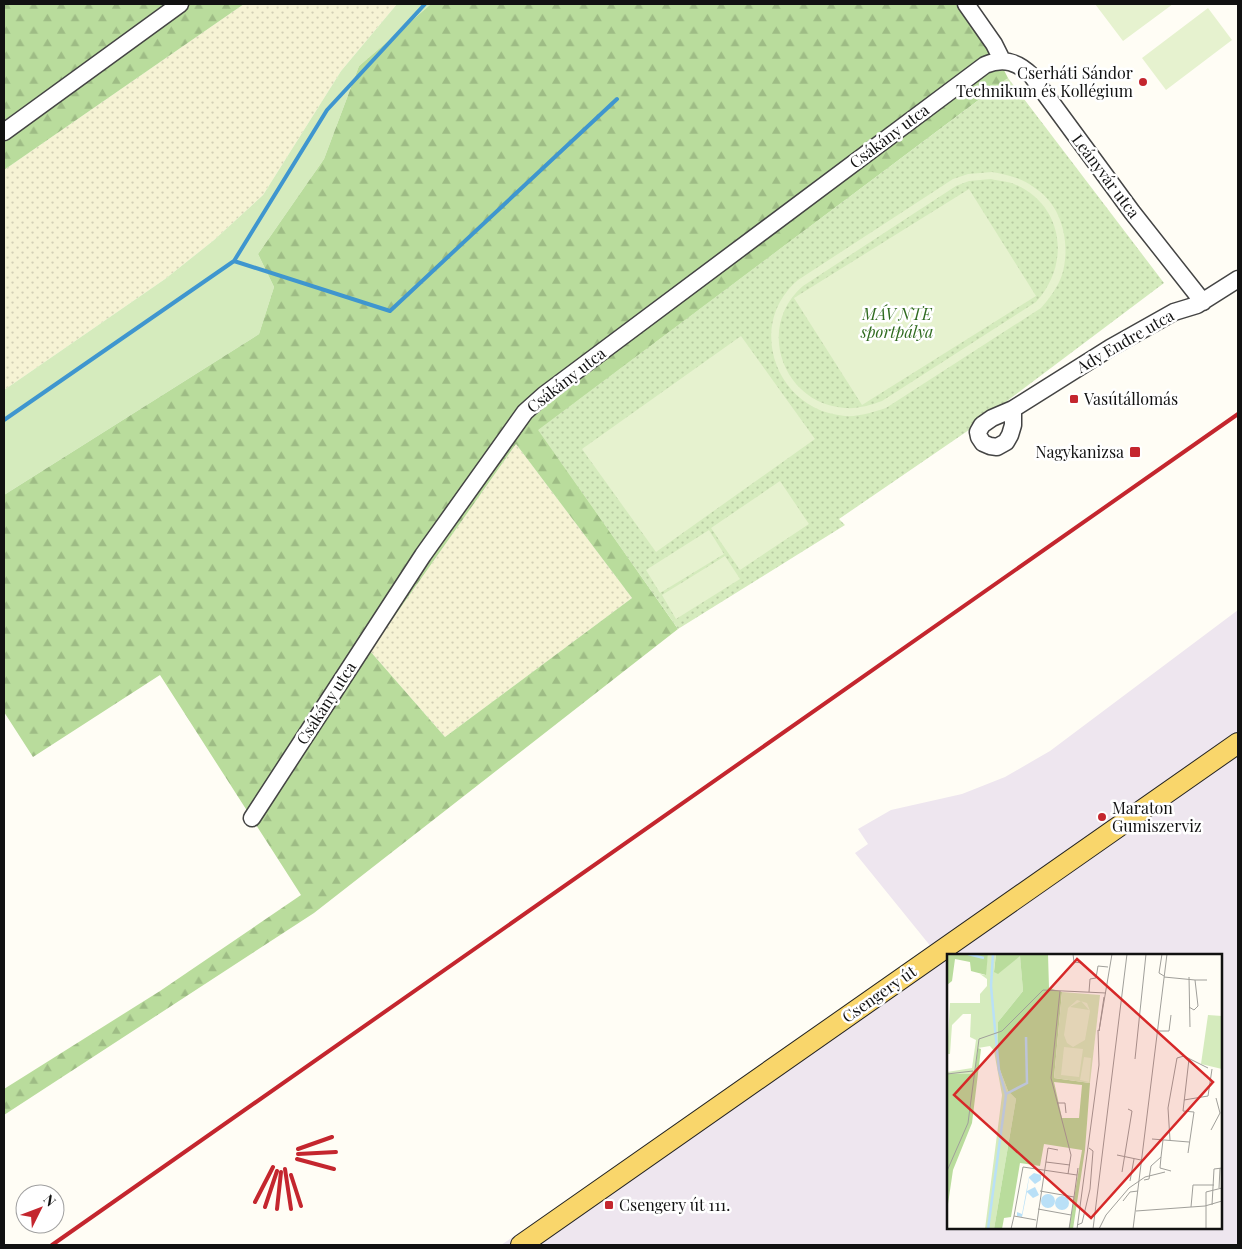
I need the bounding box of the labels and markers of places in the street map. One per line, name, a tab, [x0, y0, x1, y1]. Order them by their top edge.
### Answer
place label: Cserháti Sándor Technikum és Kollégium	[956, 62, 1133, 101]
marker: Cserháti Sándor Technikum és Kollégium	[1137, 76, 1149, 88]
place label: Vasútállomás	[1083, 388, 1178, 409]
marker: Vasútállomás	[1068, 393, 1080, 405]
place label: Nagykanizsa	[1036, 441, 1124, 462]
marker: Nagykanizsa	[1128, 445, 1142, 459]
place label: Maraton Gumiszerviz	[1112, 797, 1202, 836]
marker: Maraton Gumiszerviz	[1096, 811, 1108, 823]
place label: Csengery út 111.	[619, 1194, 730, 1215]
marker: Csengery út 111.	[603, 1199, 615, 1211]

